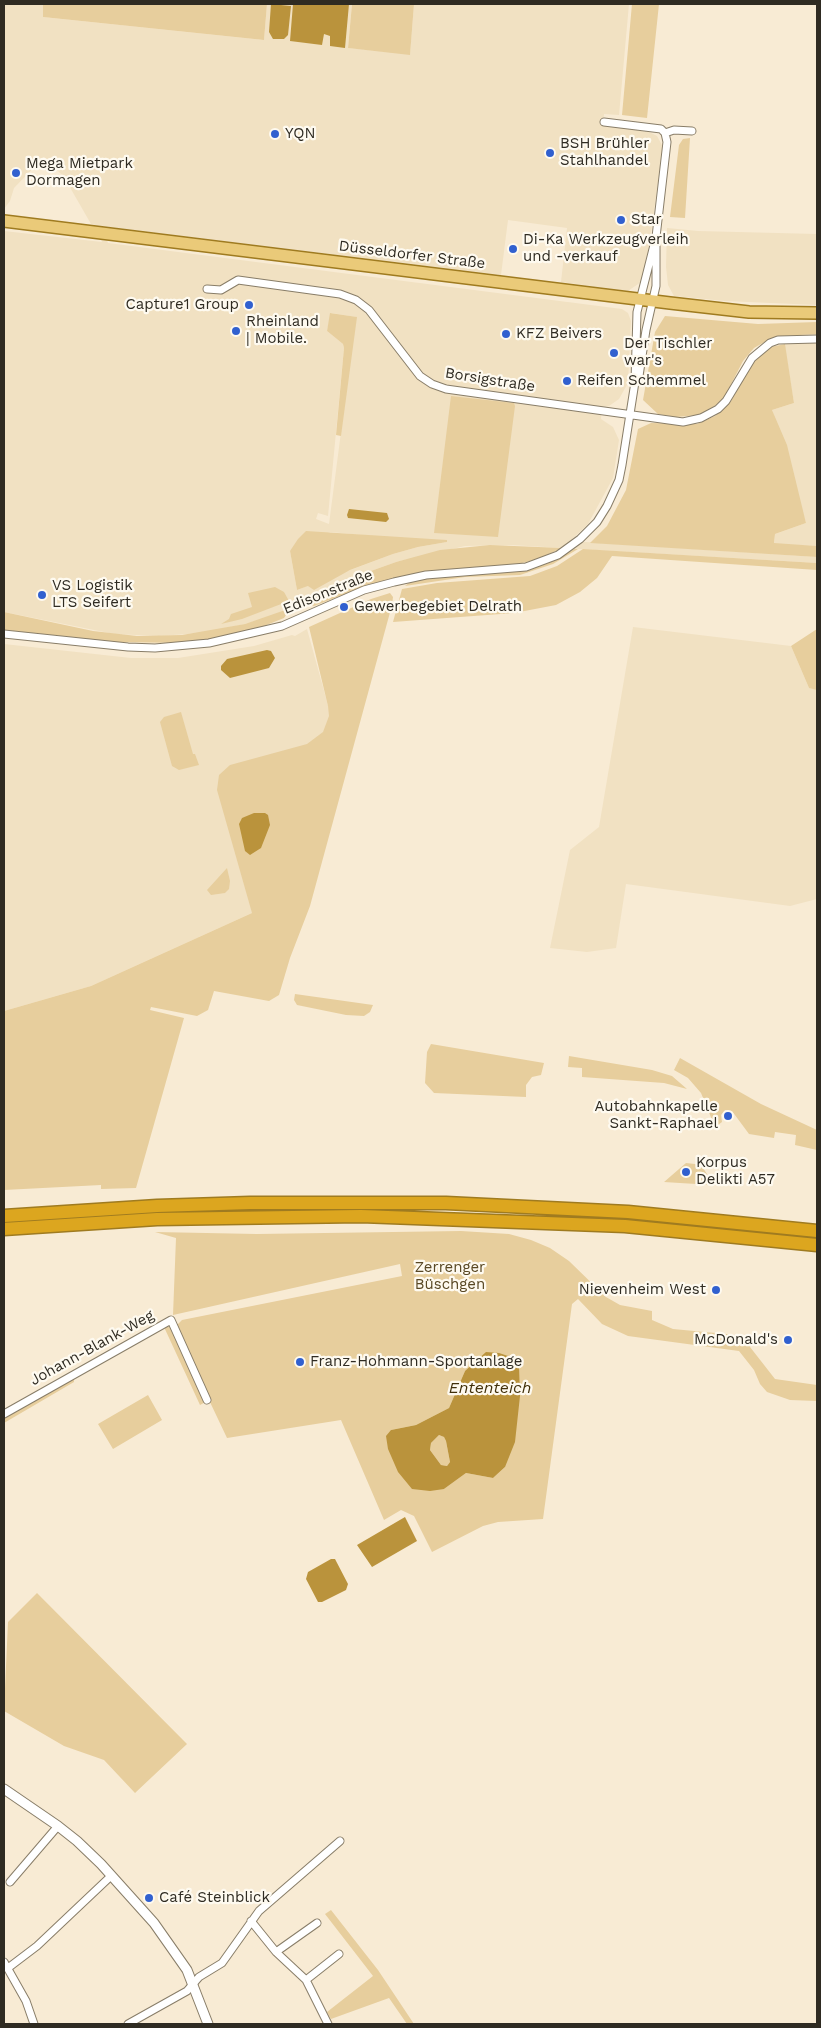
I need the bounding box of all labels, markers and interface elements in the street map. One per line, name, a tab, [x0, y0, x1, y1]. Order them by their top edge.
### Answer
place label: YQN	[285, 125, 316, 143]
marker: YQN	[269, 128, 281, 140]
place label: BSH Brühler Stahlhandel	[560, 135, 649, 170]
marker: BSH Brühler Stahlhandel	[544, 147, 556, 159]
place label: Mega Mietpark Dormagen	[26, 155, 133, 190]
marker: Mega Mietpark Dormagen	[10, 167, 22, 179]
place label: Star	[631, 211, 662, 229]
marker: Star	[615, 214, 627, 226]
place label: Di-Ka Werkzeugverleih und -verkauf	[523, 231, 689, 266]
street label: Düsseldorfer Straße	[338, 237, 486, 273]
marker: Di-Ka Werkzeugverleih und -verkauf	[507, 243, 519, 255]
place label: Capture1 Group	[126, 296, 239, 314]
marker: Capture1 Group	[243, 299, 255, 311]
place label: Rheinland | Mobile.	[246, 313, 319, 348]
marker: Rheinland | Mobile.	[230, 325, 242, 337]
place label: KFZ Beivers	[516, 325, 602, 343]
marker: KFZ Beivers	[500, 328, 512, 340]
place label: Der Tischler war's	[624, 335, 712, 370]
marker: Der Tischler war's	[608, 347, 620, 359]
street label: Borsigstraße	[444, 364, 536, 396]
place label: Reifen Schemmel	[577, 372, 706, 390]
marker: Reifen Schemmel	[561, 375, 573, 387]
street label: Edisonstraße	[280, 566, 376, 618]
place label: VS Logistik LTS Seifert	[52, 577, 133, 612]
marker: VS Logistik LTS Seifert	[36, 589, 48, 601]
place label: Gewerbegebiet Delrath	[354, 598, 522, 616]
marker: Gewerbegebiet Delrath	[338, 601, 350, 613]
place label: Autobahnkapelle Sankt-Raphael	[594, 1098, 718, 1133]
marker: Autobahnkapelle Sankt-Raphael	[722, 1110, 734, 1122]
place label: Korpus Delikti A57	[696, 1154, 775, 1189]
marker: Korpus Delikti A57	[680, 1166, 692, 1178]
park label: Zerrenger Büschgen	[415, 1259, 485, 1294]
place label: Nievenheim West	[579, 1281, 706, 1299]
marker: Nievenheim West	[710, 1284, 722, 1296]
street label: Johann-Blank-Weg	[27, 1306, 157, 1390]
place label: McDonald's	[694, 1331, 778, 1349]
marker: McDonald's	[782, 1334, 794, 1346]
place label: Franz-Hohmann-Sportanlage	[310, 1353, 522, 1371]
marker: Franz-Hohmann-Sportanlage	[294, 1356, 306, 1368]
water label: Ententeich	[449, 1378, 531, 1398]
place label: Café Steinblick	[159, 1889, 270, 1907]
marker: Café Steinblick	[143, 1892, 155, 1904]

